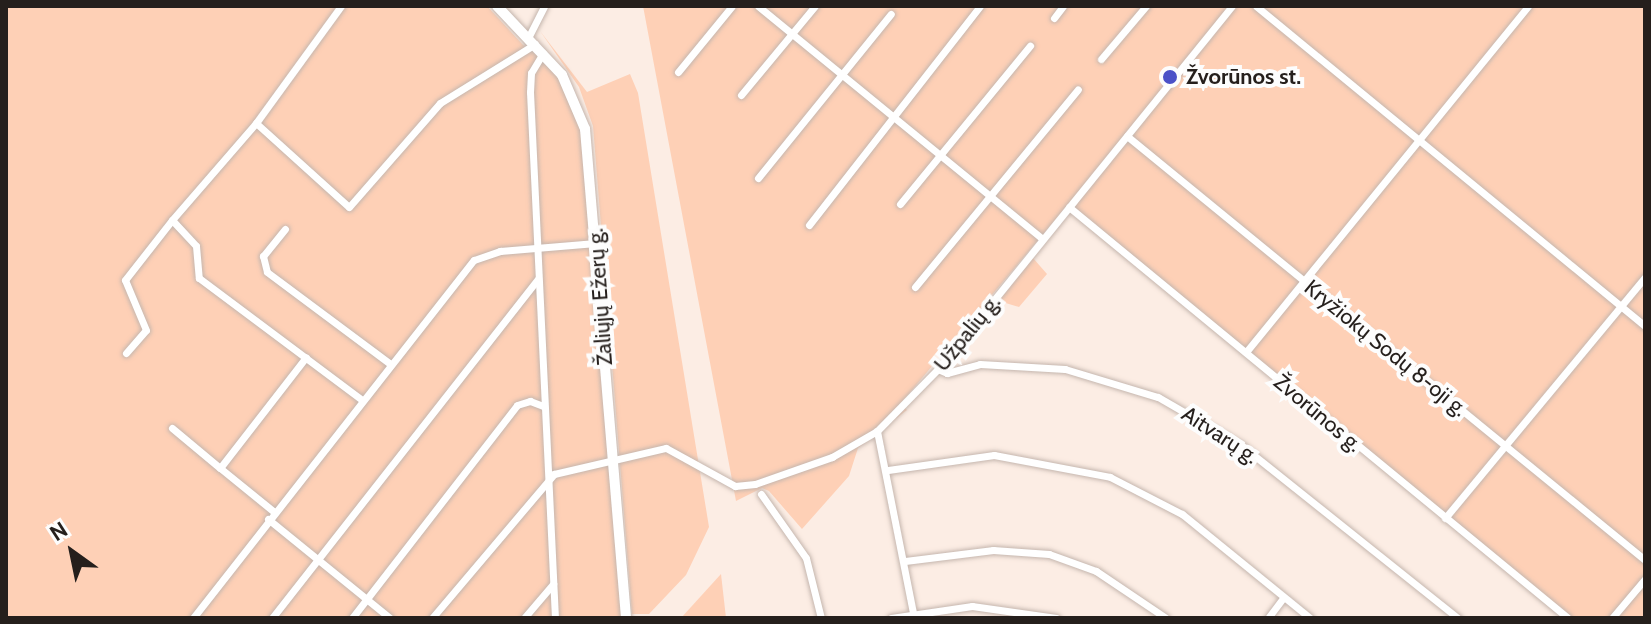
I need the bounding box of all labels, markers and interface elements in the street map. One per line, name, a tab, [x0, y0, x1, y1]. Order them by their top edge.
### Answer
place label: Žvorūnos st.	[1186, 64, 1301, 90]
marker: Žvorūnos st.	[1161, 68, 1179, 86]
street label: Žaliųjų Ežerų g.	[582, 228, 618, 366]
street label: Kryžiokų Sodų 8-oji g.	[1299, 274, 1473, 422]
street label: Užpalių g.	[928, 289, 1006, 377]
street label: Žvorūnos g.	[1269, 369, 1367, 457]
street label: Aitvarų g.	[1177, 401, 1263, 469]
north arrow	[32, 512, 112, 592]
text: N	[45, 516, 73, 547]

